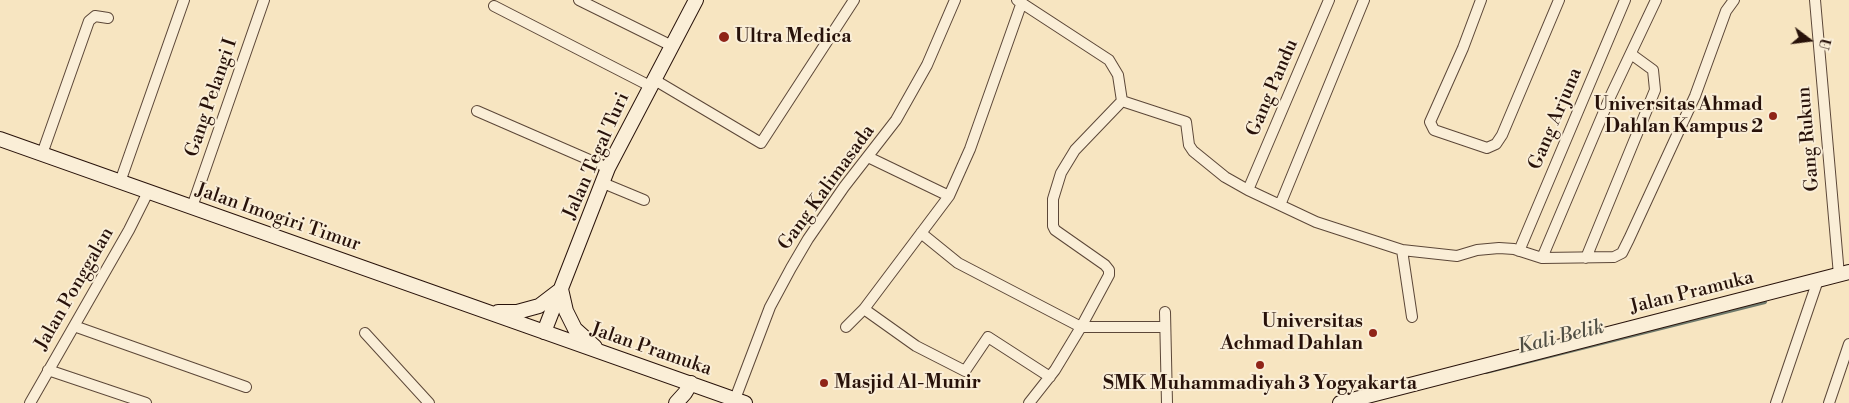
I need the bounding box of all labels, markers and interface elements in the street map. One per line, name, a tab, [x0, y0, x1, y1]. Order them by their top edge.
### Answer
north arrow	[1784, 15, 1834, 65]
place label: Ultra Medica	[735, 26, 851, 48]
marker: Ultra Medica	[717, 30, 731, 44]
street label: Gang Pelangi I	[181, 36, 243, 160]
street label: Gang Pandu	[1242, 36, 1304, 140]
text: U	[1813, 36, 1834, 51]
street label: Gang Arjuna	[1524, 65, 1588, 173]
street label: Gang Rukun	[1793, 86, 1825, 192]
street label: Jalan Tegal Turi	[559, 89, 635, 223]
place label: Universitas Ahmad Dahlan Kampus 2	[1594, 94, 1763, 138]
marker: Universitas Ahmad Dahlan Kampus 2	[1767, 110, 1779, 122]
street label: Gang Kalimasada	[774, 121, 880, 255]
street label: Jalan Imogiri Timur	[193, 179, 363, 257]
street label: Jalan Ponggalan	[31, 224, 119, 354]
street label: Jalan Pramuka	[1628, 267, 1756, 319]
place label: Universitas Achmad Dahlan	[1220, 311, 1363, 355]
water label: Kali Belik	[1515, 316, 1607, 360]
street label: Jalan Pramuka	[587, 319, 715, 381]
marker: Universitas Achmad Dahlan	[1367, 327, 1379, 339]
marker: SMK Muhammadiyah 3 Yogyakarta	[1254, 359, 1266, 371]
place label: Masjid Al-Munir	[834, 372, 981, 394]
place label: SMK Muhammadiyah 3 Yogyakarta	[1103, 373, 1417, 395]
marker: Masjid Al-Munir	[818, 377, 830, 389]

